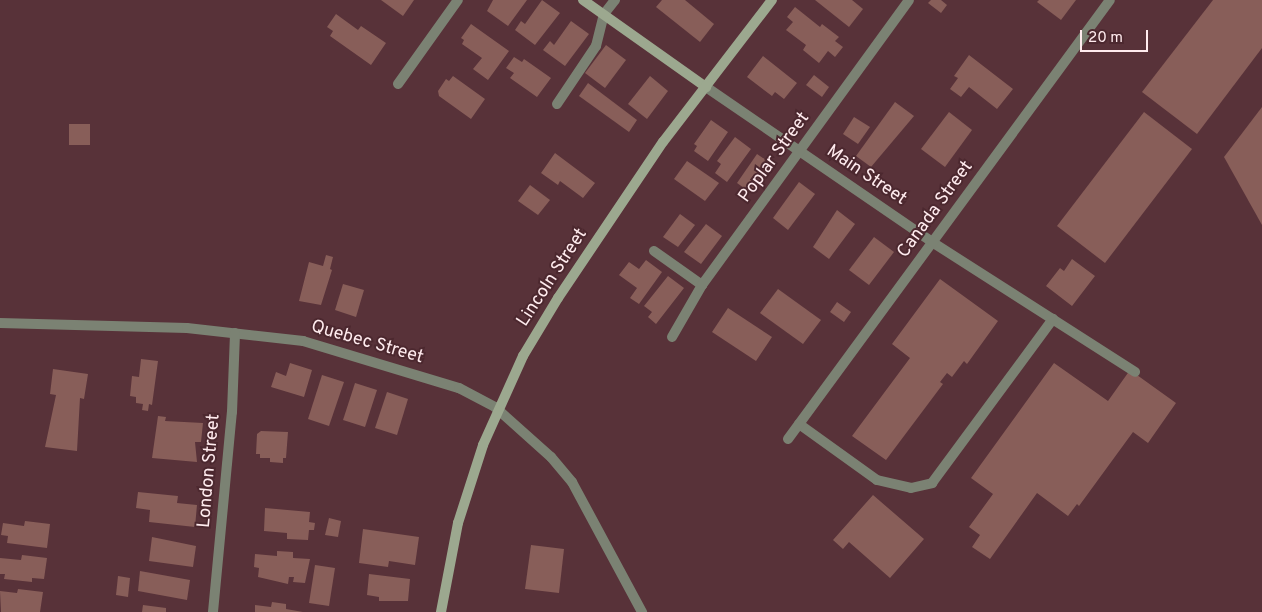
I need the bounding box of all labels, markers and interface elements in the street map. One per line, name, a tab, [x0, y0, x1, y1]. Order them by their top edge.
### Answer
scale bar	[1082, 20, 1150, 52]
text: 20 m	[1088, 29, 1123, 48]
street label: Poplar Street	[735, 108, 815, 208]
street label: Main Street	[822, 141, 910, 211]
street label: Canada Street	[894, 157, 978, 263]
street label: Lincoln Street	[513, 225, 593, 331]
street label: Quebec Street	[308, 317, 426, 369]
street label: London Street	[194, 413, 226, 529]

